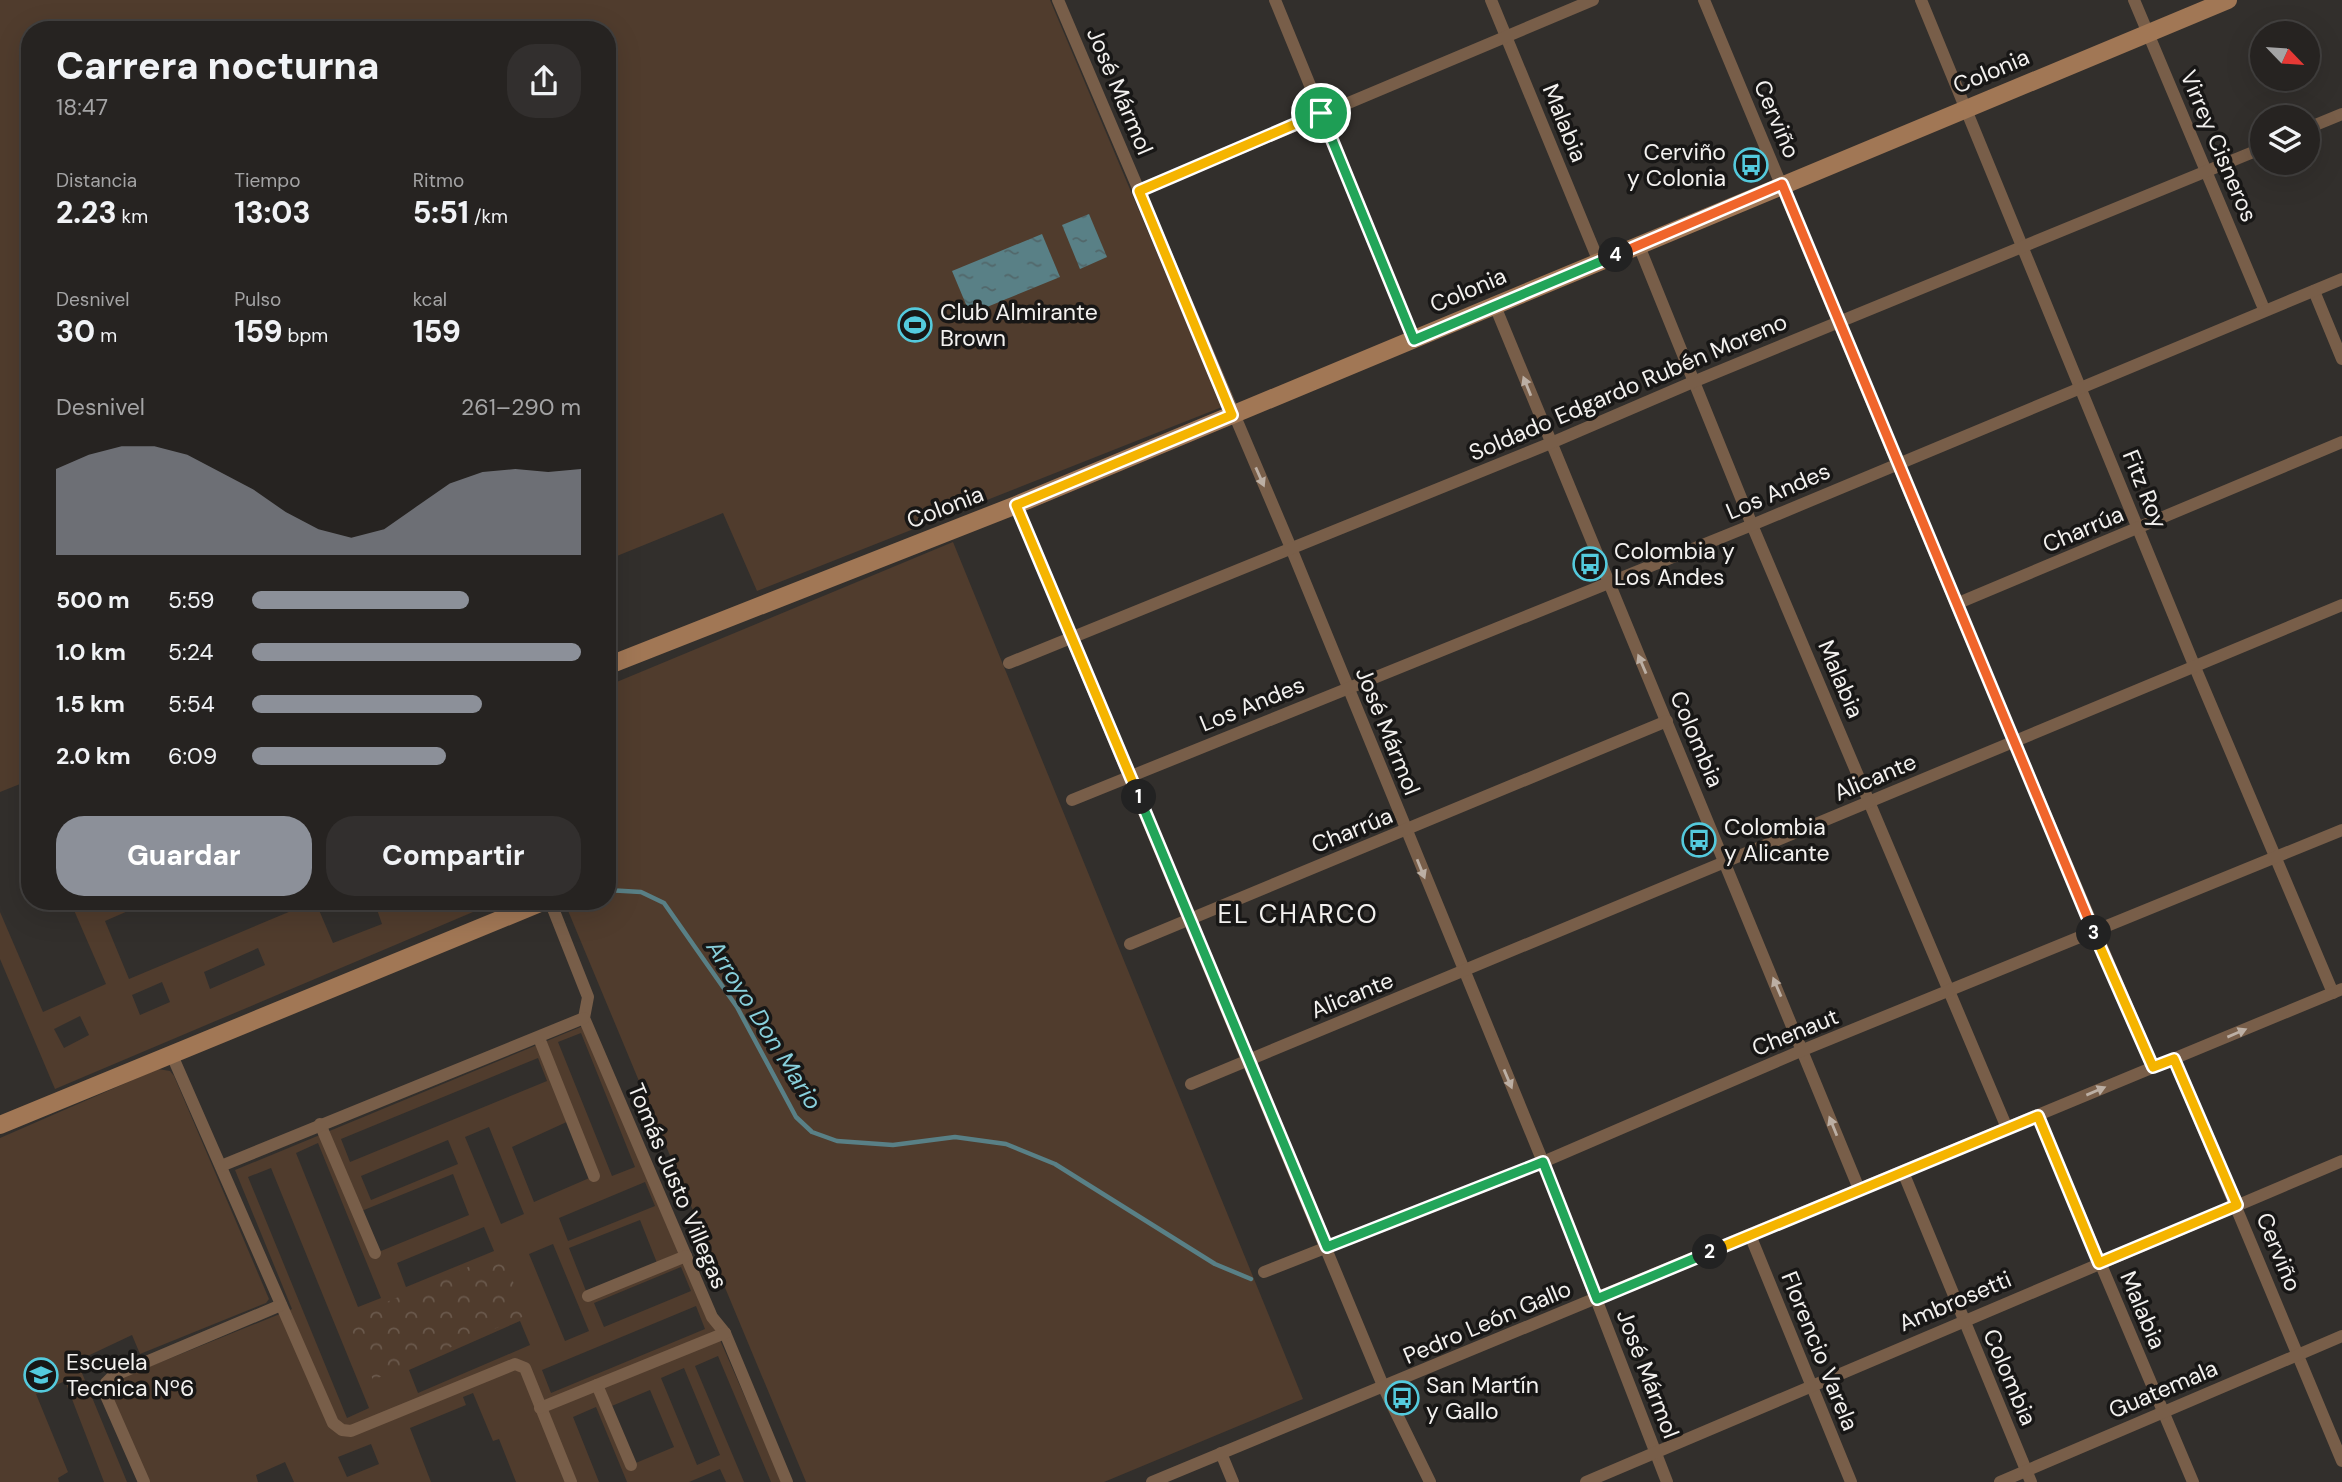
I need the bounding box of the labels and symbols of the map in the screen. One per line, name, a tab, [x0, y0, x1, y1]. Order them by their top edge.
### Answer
north arrow	[2250, 21, 2320, 91]
street label: José Mármol	[1080, 23, 1160, 159]
street label: Colonia	[1948, 42, 2034, 100]
street label: Virrey Cisneros	[2174, 66, 2264, 226]
street label: Cerviño	[1747, 75, 1807, 163]
street label: Malabia	[1536, 79, 1594, 167]
pin	[1291, 83, 1351, 143]
place label: Cerviño y Colonia	[1627, 137, 1726, 193]
bus stop icon: Cerviño y Colonia	[1732, 146, 1770, 184]
pin: 4	[1598, 238, 1634, 272]
street label: Colonia	[1425, 261, 1511, 319]
place label: Club Almirante Brown	[940, 297, 1098, 353]
sports icon: Club Almirante Brown	[896, 306, 934, 344]
street label: Soldado Edgardo Rubén Moreno	[1464, 306, 1792, 468]
one-way arrow	[1522, 375, 1533, 396]
street label: Fitz Roy	[2116, 445, 2174, 533]
street label: Los Andes	[1721, 456, 1835, 526]
one-way arrow	[1254, 467, 1265, 488]
street label: Colonia	[902, 479, 988, 535]
street label: Charrúa	[2038, 499, 2128, 559]
place label: Colombia y Los Andes	[1614, 536, 1735, 592]
bus stop icon: Colombia y Los Andes	[1571, 545, 1609, 583]
street label: Malabia	[1811, 635, 1871, 723]
one-way arrow	[1637, 653, 1648, 674]
street label: José Mármol	[1349, 663, 1427, 799]
street label: Los Andes	[1195, 669, 1309, 739]
street label: Colombia	[1663, 686, 1731, 792]
street label: Alicante	[1829, 746, 1921, 808]
pin: 1	[1122, 780, 1156, 814]
street label: Charrúa	[1307, 800, 1397, 860]
place label: Colombia y Alicante	[1724, 812, 1829, 868]
bus stop icon: Colombia y Alicante	[1680, 821, 1718, 859]
one-way arrow	[1415, 859, 1426, 880]
district label: EL CHARCO	[1217, 897, 1379, 931]
pin: 3	[2076, 916, 2112, 950]
water label: Arroyo Don Mario	[699, 933, 829, 1115]
street label: Alicante	[1306, 965, 1398, 1025]
one-way arrow	[1771, 977, 1783, 997]
street label: Chenaut	[1747, 1001, 1843, 1063]
one-way arrow	[2227, 1027, 2247, 1039]
one-way arrow	[1502, 1069, 1514, 1089]
street label: Tomás Justo Villegas	[621, 1079, 735, 1293]
one-way arrow	[2086, 1086, 2107, 1097]
one-way arrow	[1828, 1115, 1839, 1136]
street label: Cerviño	[2250, 1208, 2308, 1296]
pin: 2	[1692, 1234, 1728, 1270]
street label: Ambrosetti	[1894, 1264, 2016, 1338]
street label: Malabia	[2113, 1266, 2173, 1354]
street label: Florencio Varela	[1774, 1267, 1866, 1435]
street label: Pedro León Gallo	[1399, 1273, 1575, 1371]
street label: José Mármol	[1610, 1305, 1686, 1443]
street label: Colombia	[1976, 1324, 2044, 1430]
place label: Escuela Tecnica Nº6	[66, 1347, 194, 1403]
street label: Guatemala	[2104, 1353, 2222, 1425]
school or university icon: Escuela Tecnica Nº6	[22, 1356, 60, 1394]
place label: San Martín y Gallo	[1426, 1370, 1539, 1426]
bus stop icon: San Martín y Gallo	[1383, 1379, 1421, 1417]

